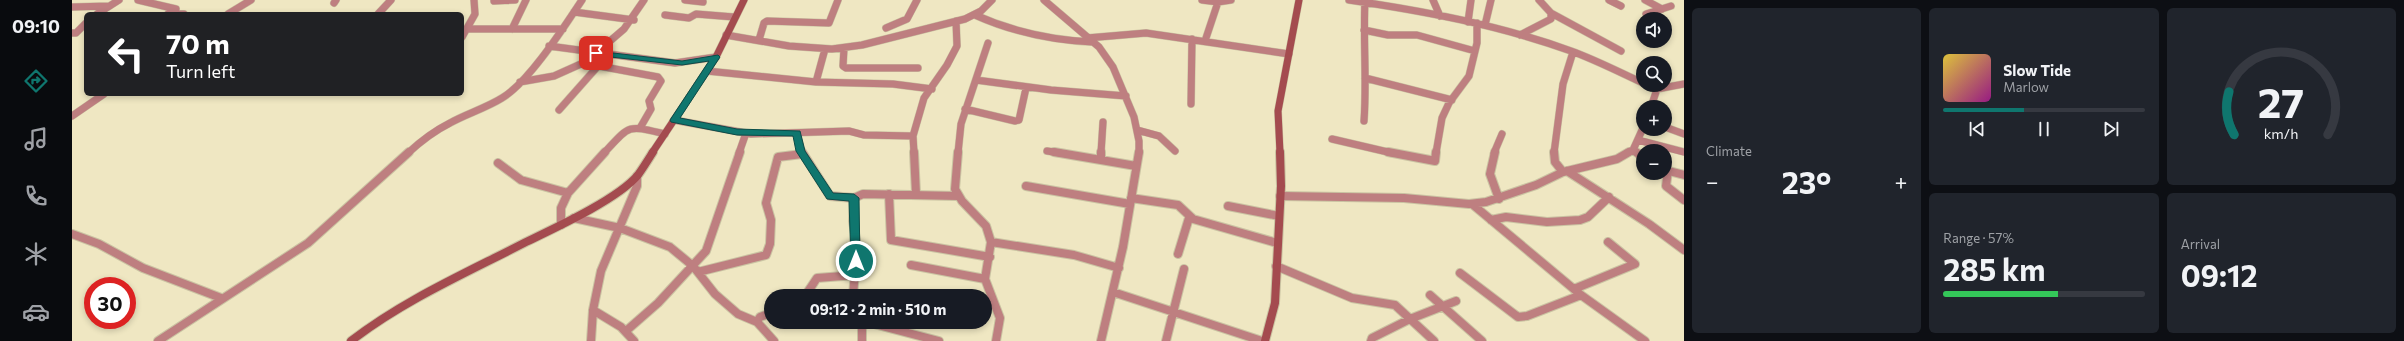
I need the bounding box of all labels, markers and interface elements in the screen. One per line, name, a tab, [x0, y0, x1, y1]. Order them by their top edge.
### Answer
map controls	[1636, 12, 1672, 180]
button: sound	[1636, 12, 1672, 48]
text: 09:10	[12, 15, 60, 37]
text: 70 m	[166, 26, 230, 60]
icon: left	[100, 28, 152, 80]
pin	[579, 36, 613, 70]
icon: arrive	[585, 42, 607, 64]
button: search	[1636, 56, 1672, 92]
text: Turn left	[166, 60, 235, 82]
text: Slow Tide	[2003, 61, 2071, 79]
icon: directions	[22, 67, 50, 95]
text: 27	[2258, 75, 2304, 126]
text: Marlow	[2003, 79, 2049, 95]
button: +	[1636, 100, 1672, 136]
icon: previous	[1966, 118, 1988, 140]
icon: pause	[2033, 118, 2055, 140]
icon: next	[2100, 118, 2122, 140]
text: km/h	[2264, 123, 2299, 141]
icon: music	[22, 125, 50, 153]
text: Climate	[1706, 143, 1752, 159]
button: −	[1636, 144, 1672, 180]
text: 23°	[1782, 163, 1831, 200]
text: −	[1706, 168, 1719, 195]
text: +	[1894, 168, 1907, 195]
icon: phone	[22, 182, 50, 210]
text: Range · 57%	[1943, 230, 2014, 246]
text: Arrival	[2181, 236, 2220, 252]
icon: climate	[22, 240, 50, 268]
position arrow	[835, 240, 877, 282]
text: 285 km	[1943, 250, 2045, 287]
text: 09:12	[2181, 256, 2258, 293]
speed limit sign: 30	[84, 277, 136, 329]
icon: car	[22, 298, 50, 326]
text: 09:12 · 2 min · 510 m	[810, 300, 946, 318]

